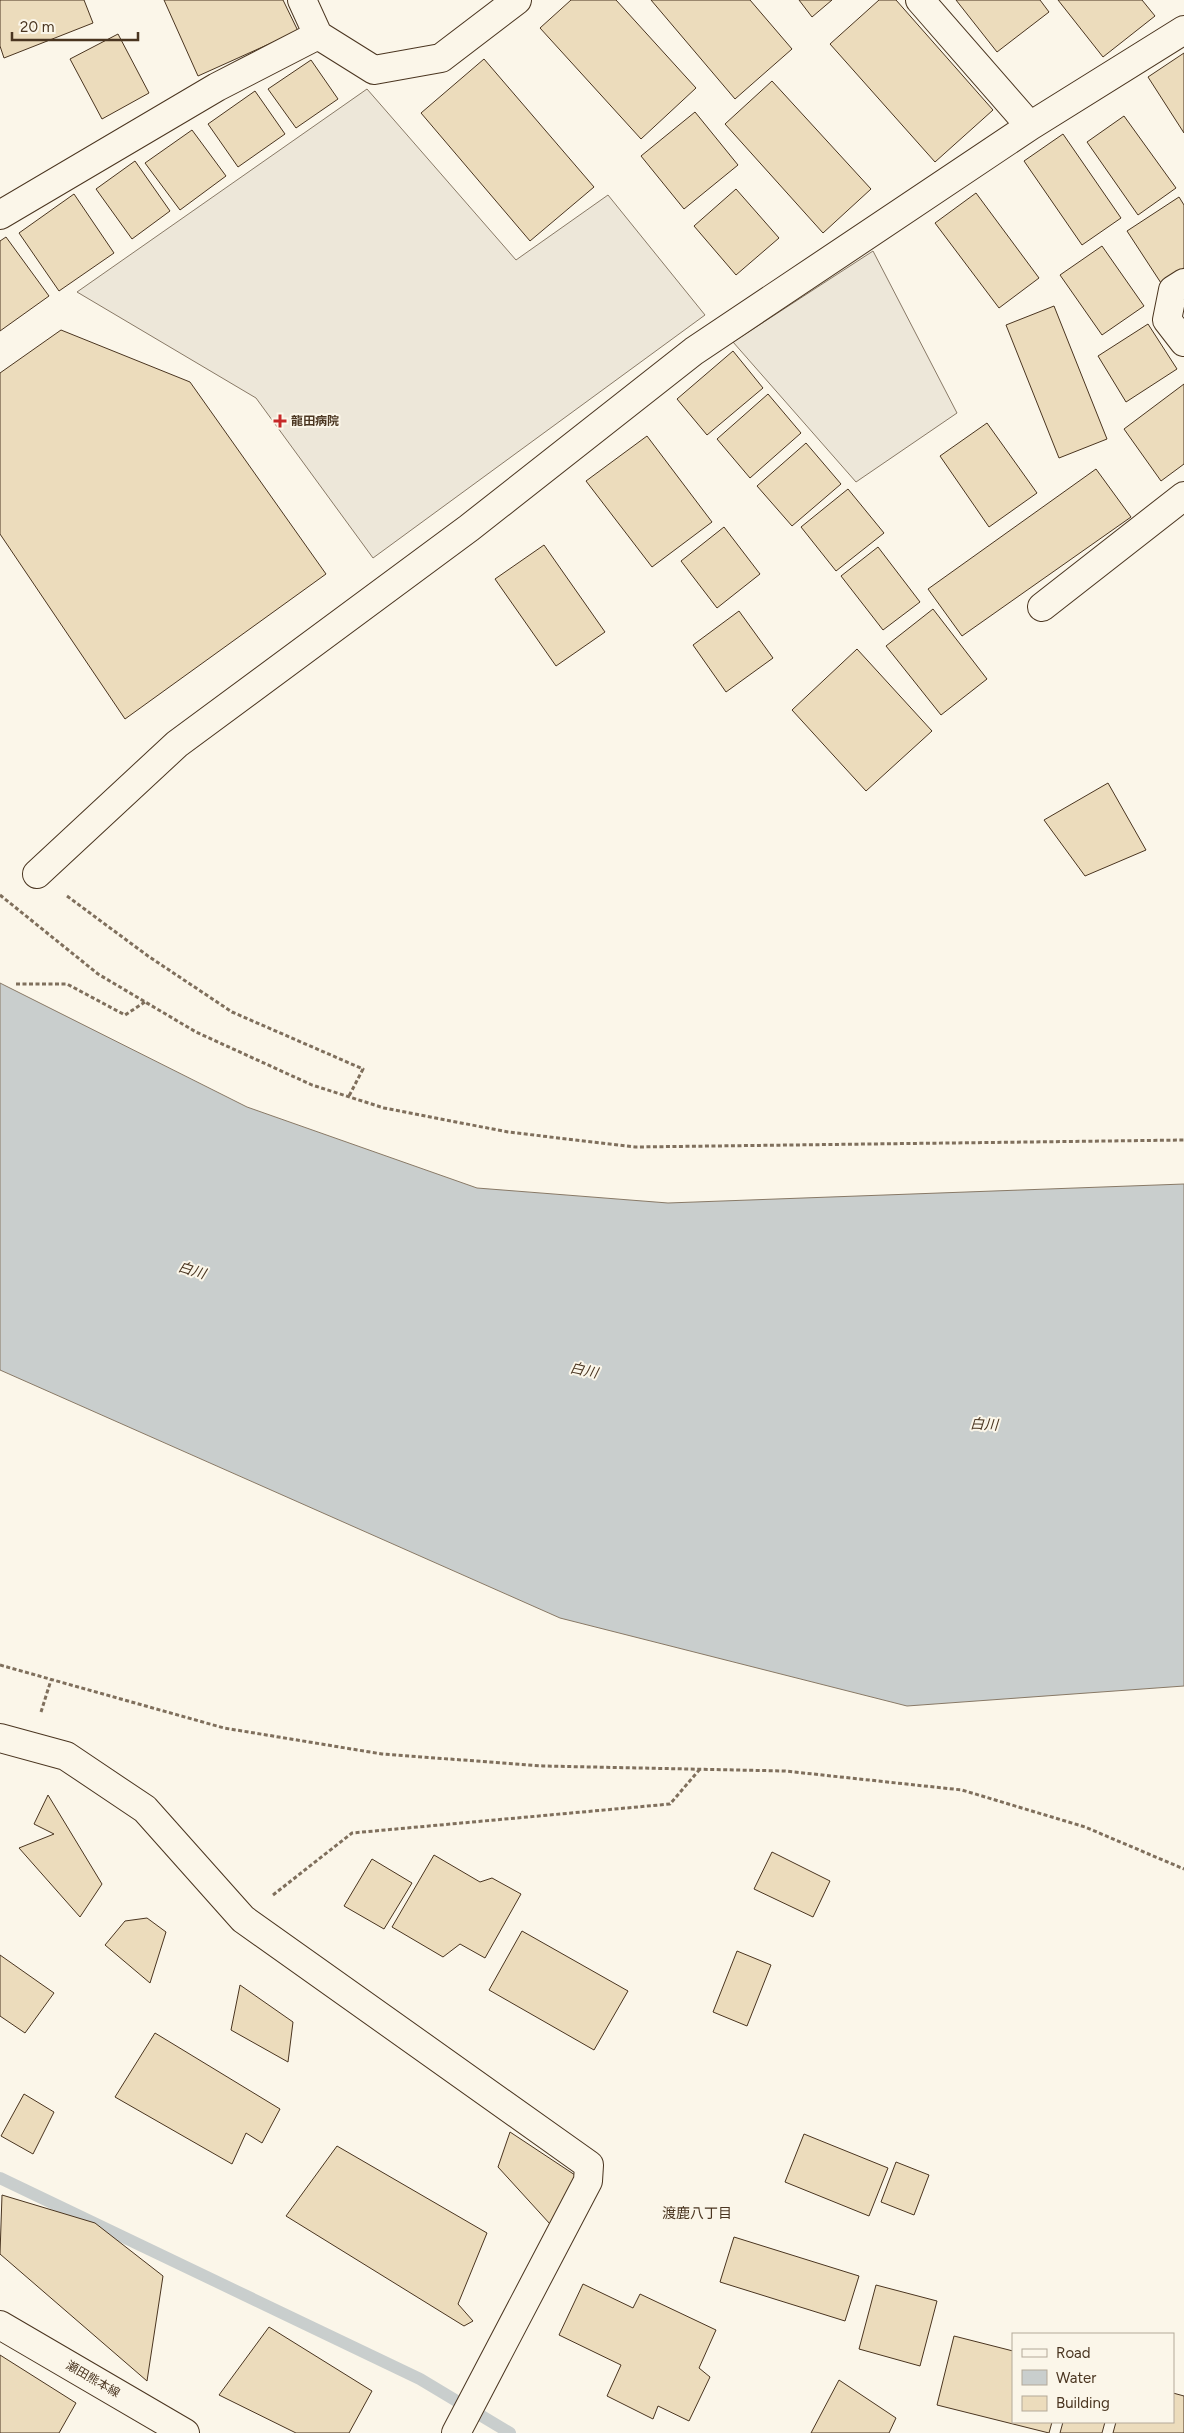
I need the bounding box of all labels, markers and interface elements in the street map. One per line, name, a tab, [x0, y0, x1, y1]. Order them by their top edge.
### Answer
scale bar	[12, 10, 139, 42]
text: 20 m	[20, 18, 54, 36]
marker: 龍田病院	[273, 414, 287, 428]
place label: 龍田病院	[291, 414, 339, 428]
water label: 白川	[176, 1258, 210, 1283]
water label: 白川	[568, 1359, 601, 1382]
water label: 白川	[970, 1415, 1000, 1434]
district label: 渡鹿八丁目	[662, 2205, 732, 2222]
legend	[1012, 2333, 1174, 2423]
text: Road	[1056, 2344, 1091, 2362]
street label: 瀬田熊本線	[64, 2358, 122, 2400]
text: Water	[1056, 2369, 1096, 2387]
text: Building	[1056, 2394, 1110, 2412]

